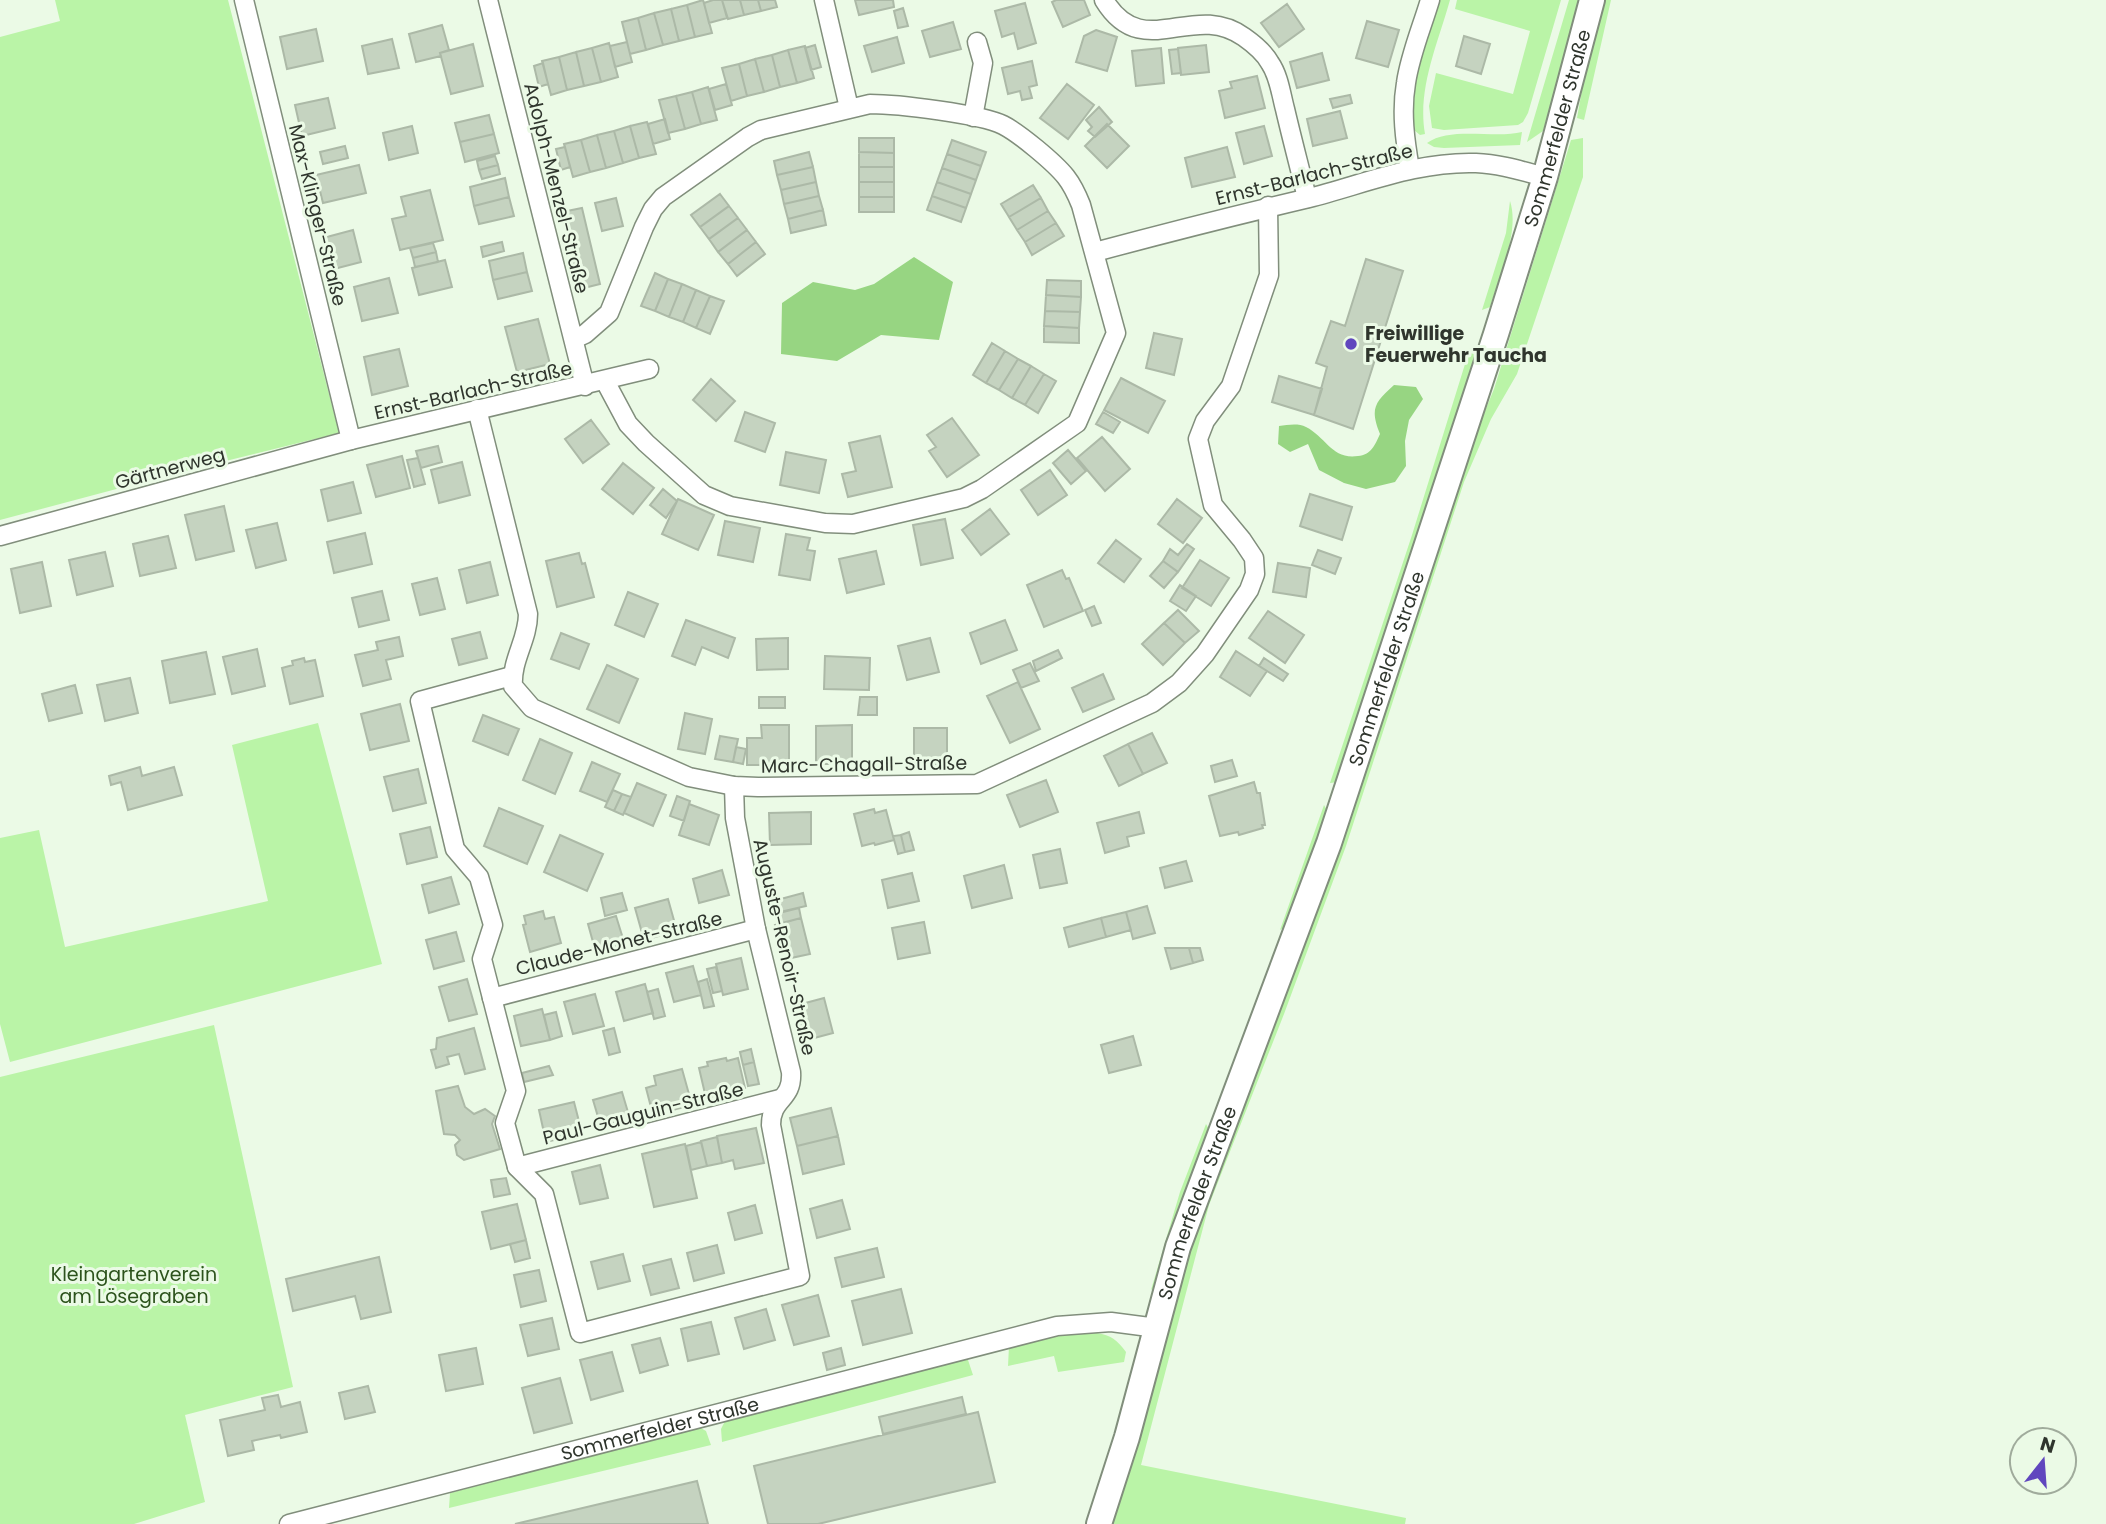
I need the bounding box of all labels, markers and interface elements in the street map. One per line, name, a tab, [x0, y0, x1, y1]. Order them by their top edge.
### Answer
street label: Sommerfelder Straße	[1517, 27, 1598, 230]
street label: Adolph-Menzel-Straße	[517, 80, 596, 296]
street label: Max-Klinger-Straße	[282, 121, 353, 309]
street label: Ernst-Barlach-Straße	[1213, 137, 1416, 212]
place label: Freiwillige Feuerwehr Taucha	[1365, 320, 1547, 369]
marker: Freiwillige Feuerwehr Taucha	[1343, 336, 1359, 352]
street label: Ernst-Barlach-Straße	[372, 355, 575, 426]
street label: Gärtnerweg	[112, 441, 228, 496]
street label: Sommerfelder Straße	[1342, 568, 1431, 770]
street label: Marc-Chagall-Straße	[761, 749, 967, 780]
street label: Auguste-Renoir-Straße	[746, 836, 823, 1058]
street label: Claude-Monet-Straße	[513, 905, 725, 982]
street label: Paul-Gauguin-Straße	[540, 1075, 746, 1151]
street label: Sommerfelder Straße	[1151, 1102, 1244, 1303]
park label: Kleingartenverein am Lösegraben	[51, 1261, 217, 1310]
street label: Sommerfelder Straße	[558, 1390, 762, 1467]
north arrow	[2008, 1426, 2078, 1496]
text: N	[2037, 1430, 2059, 1460]

